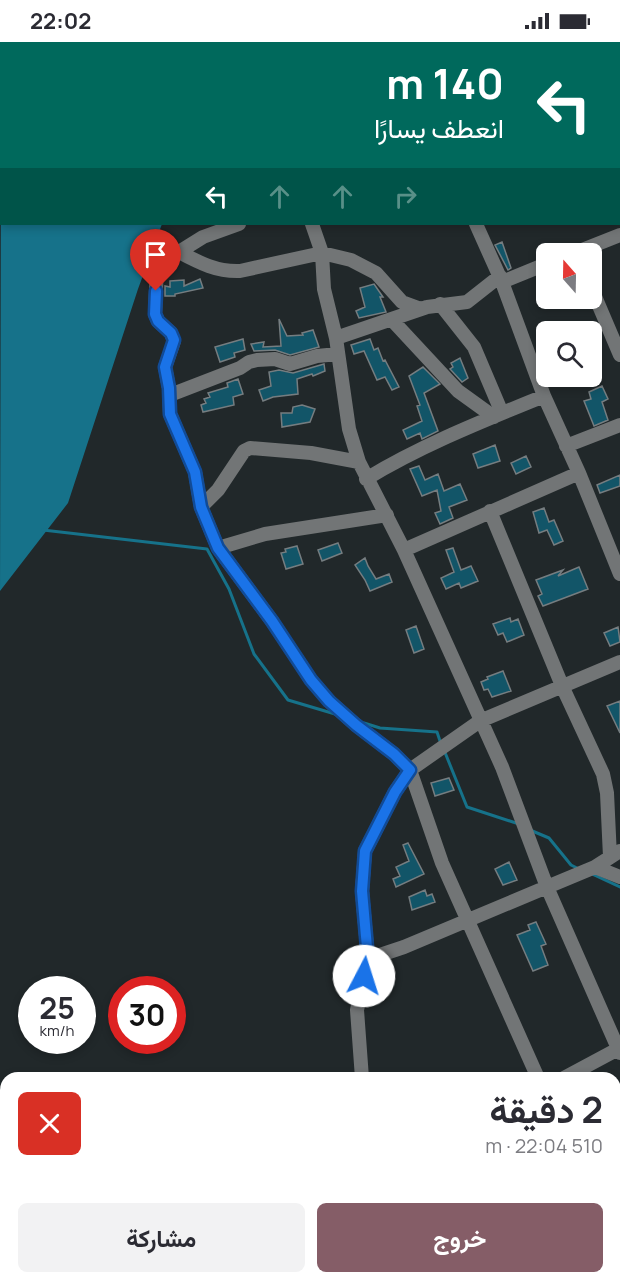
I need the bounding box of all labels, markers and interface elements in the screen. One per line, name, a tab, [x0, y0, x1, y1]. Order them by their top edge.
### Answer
text: 22:02	[30, 6, 91, 36]
text: 140 m	[386, 54, 504, 112]
icon: left	[525, 66, 603, 144]
text: انعطف يسارًا	[374, 109, 504, 146]
icon: left	[200, 180, 233, 213]
icon: ahead	[263, 180, 296, 213]
icon: ahead	[326, 180, 359, 213]
icon: right	[389, 180, 422, 213]
pin	[130, 229, 181, 291]
icon: arrive	[139, 238, 172, 271]
north arrow	[536, 243, 602, 309]
map controls	[536, 243, 602, 387]
button: search	[536, 321, 602, 387]
position arrow	[332, 944, 396, 1008]
speed limit sign: 30	[108, 976, 186, 1054]
text: 25	[39, 987, 75, 1028]
text: km/h	[40, 1020, 74, 1041]
text: 2 دقيقة	[489, 1085, 603, 1134]
button: close	[18, 1092, 81, 1155]
text: 510 m · 22:04	[485, 1132, 603, 1159]
button: مشاركة	[18, 1203, 305, 1272]
button: خروج	[317, 1203, 603, 1272]

